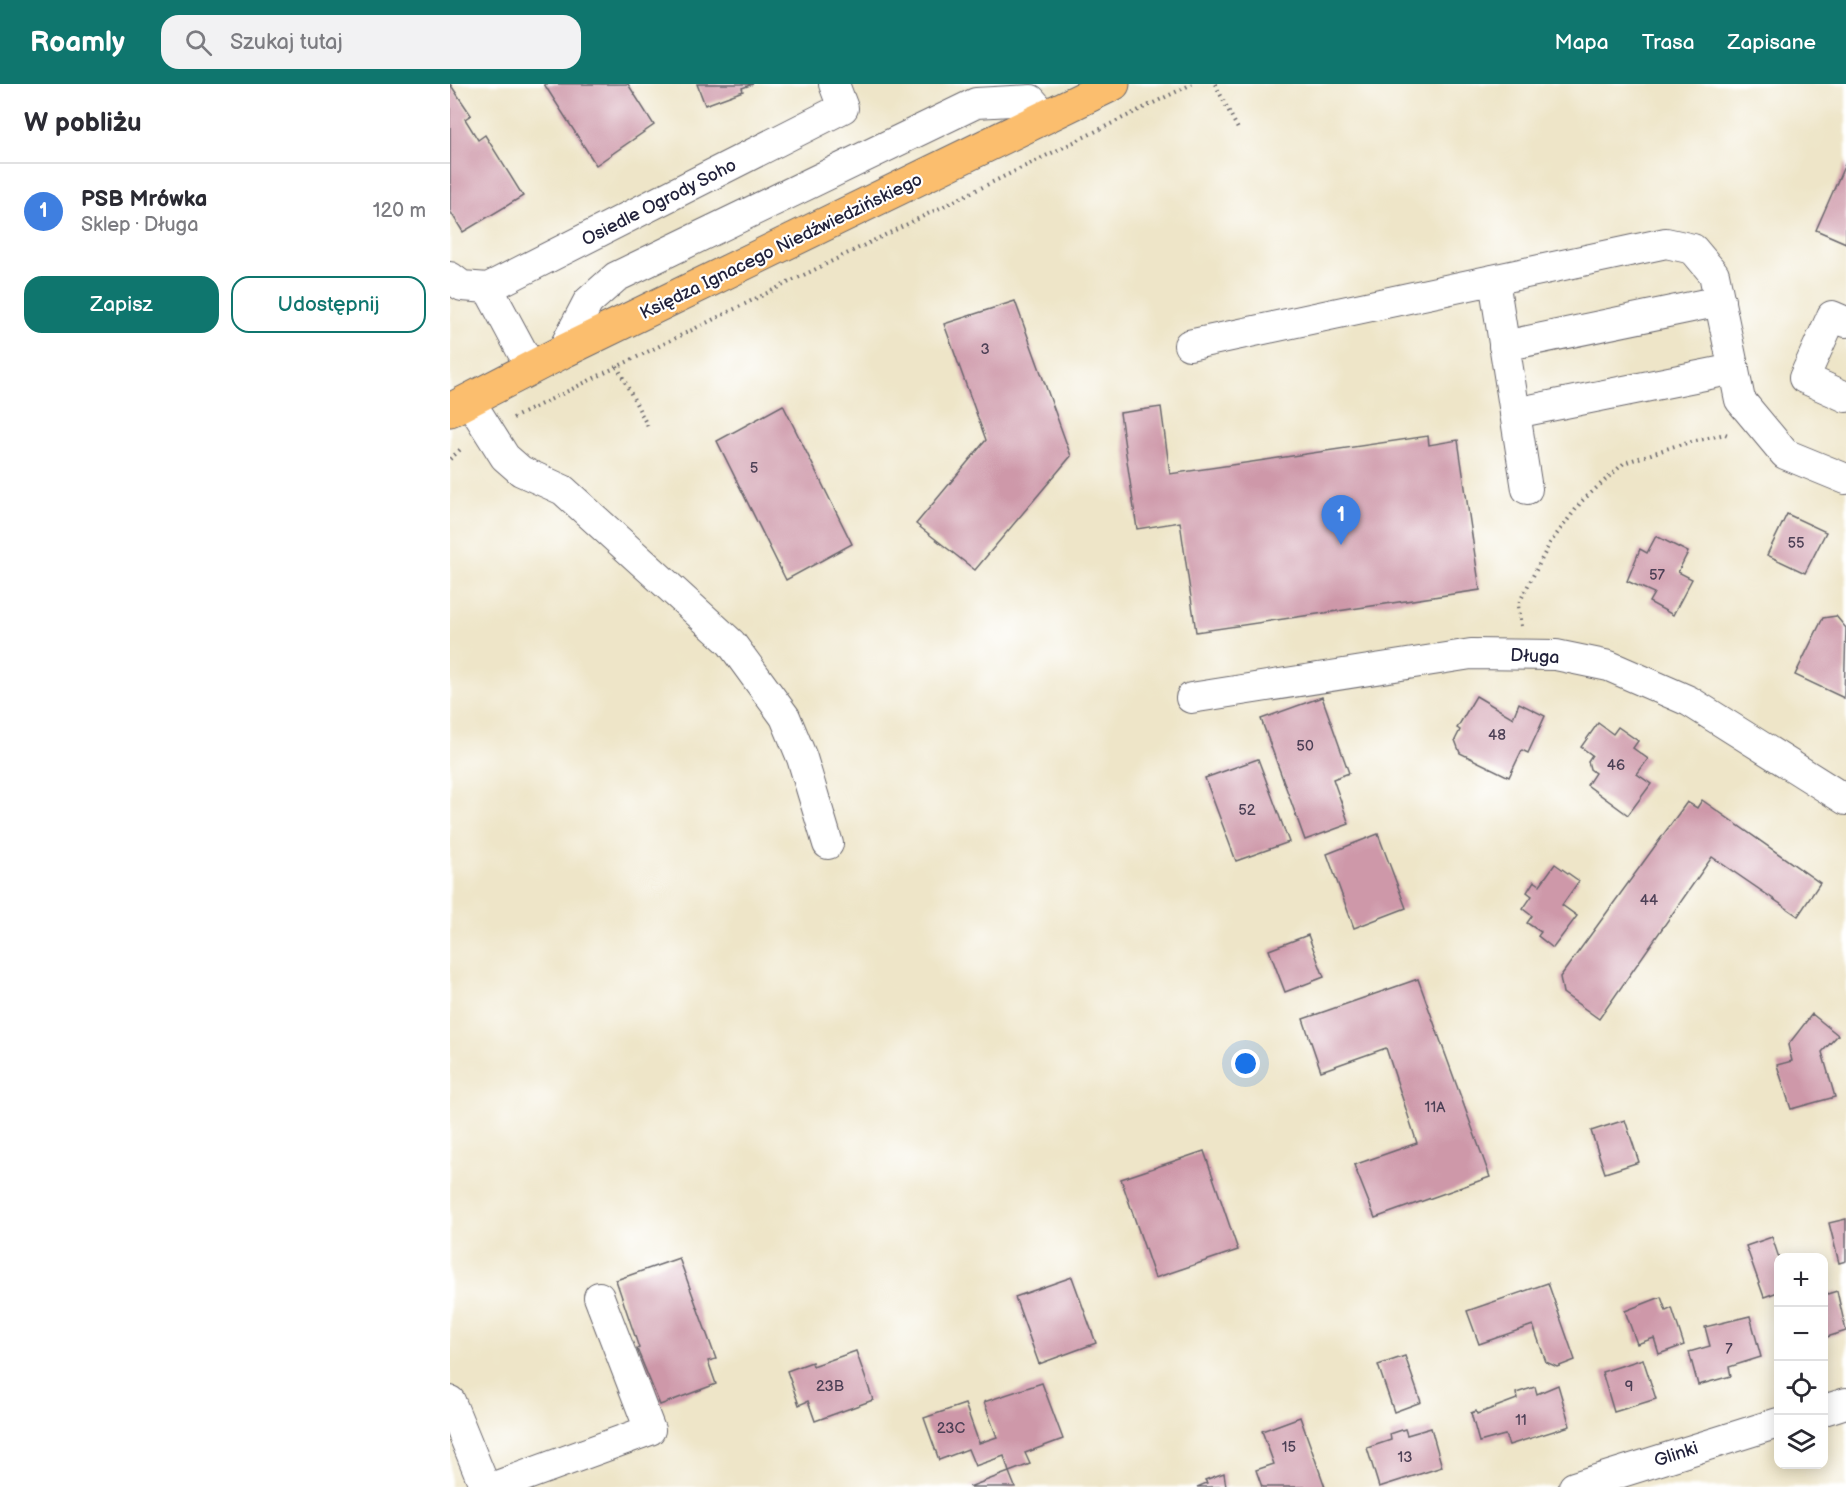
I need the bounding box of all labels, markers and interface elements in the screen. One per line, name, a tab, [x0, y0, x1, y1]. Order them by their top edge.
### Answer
search box	[161, 15, 581, 69]
text: Roamly	[30, 26, 125, 59]
icon: search	[182, 26, 215, 59]
text: Szukaj tutaj	[230, 29, 343, 56]
text: Mapa	[1555, 30, 1609, 55]
text: Trasa	[1642, 30, 1695, 55]
text: Zapisane	[1728, 30, 1816, 55]
text: W pobliżu	[24, 108, 142, 139]
street label: Osiedle Ogrody Soho	[578, 154, 740, 251]
street label: Księdza Ignacego Niedźwiedzińskiego	[637, 169, 926, 324]
text: PSB Mrówka	[81, 186, 207, 213]
text: 1	[39, 199, 48, 223]
text: 120 m	[373, 199, 426, 223]
text: Sklep · Długa	[81, 213, 198, 237]
button: Zapisz	[24, 276, 219, 333]
button: Udostępnij	[231, 276, 426, 333]
house number: 3	[980, 340, 990, 359]
house number: 5	[750, 459, 758, 478]
pin: 1	[1322, 496, 1360, 545]
house number: 55	[1787, 534, 1805, 553]
house number: 57	[1649, 566, 1666, 585]
street label: Długa	[1510, 645, 1560, 668]
house number: 48	[1488, 726, 1506, 745]
house number: 50	[1296, 737, 1314, 756]
house number: 46	[1607, 756, 1625, 775]
house number: 52	[1238, 801, 1256, 820]
house number: 44	[1640, 891, 1658, 910]
your location	[1231, 1049, 1260, 1078]
house number: 11A	[1425, 1098, 1446, 1117]
map controls	[1774, 1253, 1828, 1469]
button: +	[1774, 1253, 1828, 1307]
button: −	[1774, 1307, 1828, 1361]
house number: 7	[1725, 1340, 1733, 1359]
button: locate	[1774, 1361, 1828, 1415]
house number: 23B	[816, 1377, 844, 1396]
house number: 9	[1625, 1377, 1633, 1396]
house number: 11	[1515, 1411, 1527, 1430]
button: layers	[1774, 1415, 1828, 1469]
house number: 23C	[937, 1419, 966, 1438]
house number: 15	[1282, 1438, 1296, 1457]
street label: Glinki	[1652, 1438, 1701, 1471]
house number: 13	[1397, 1448, 1413, 1467]

